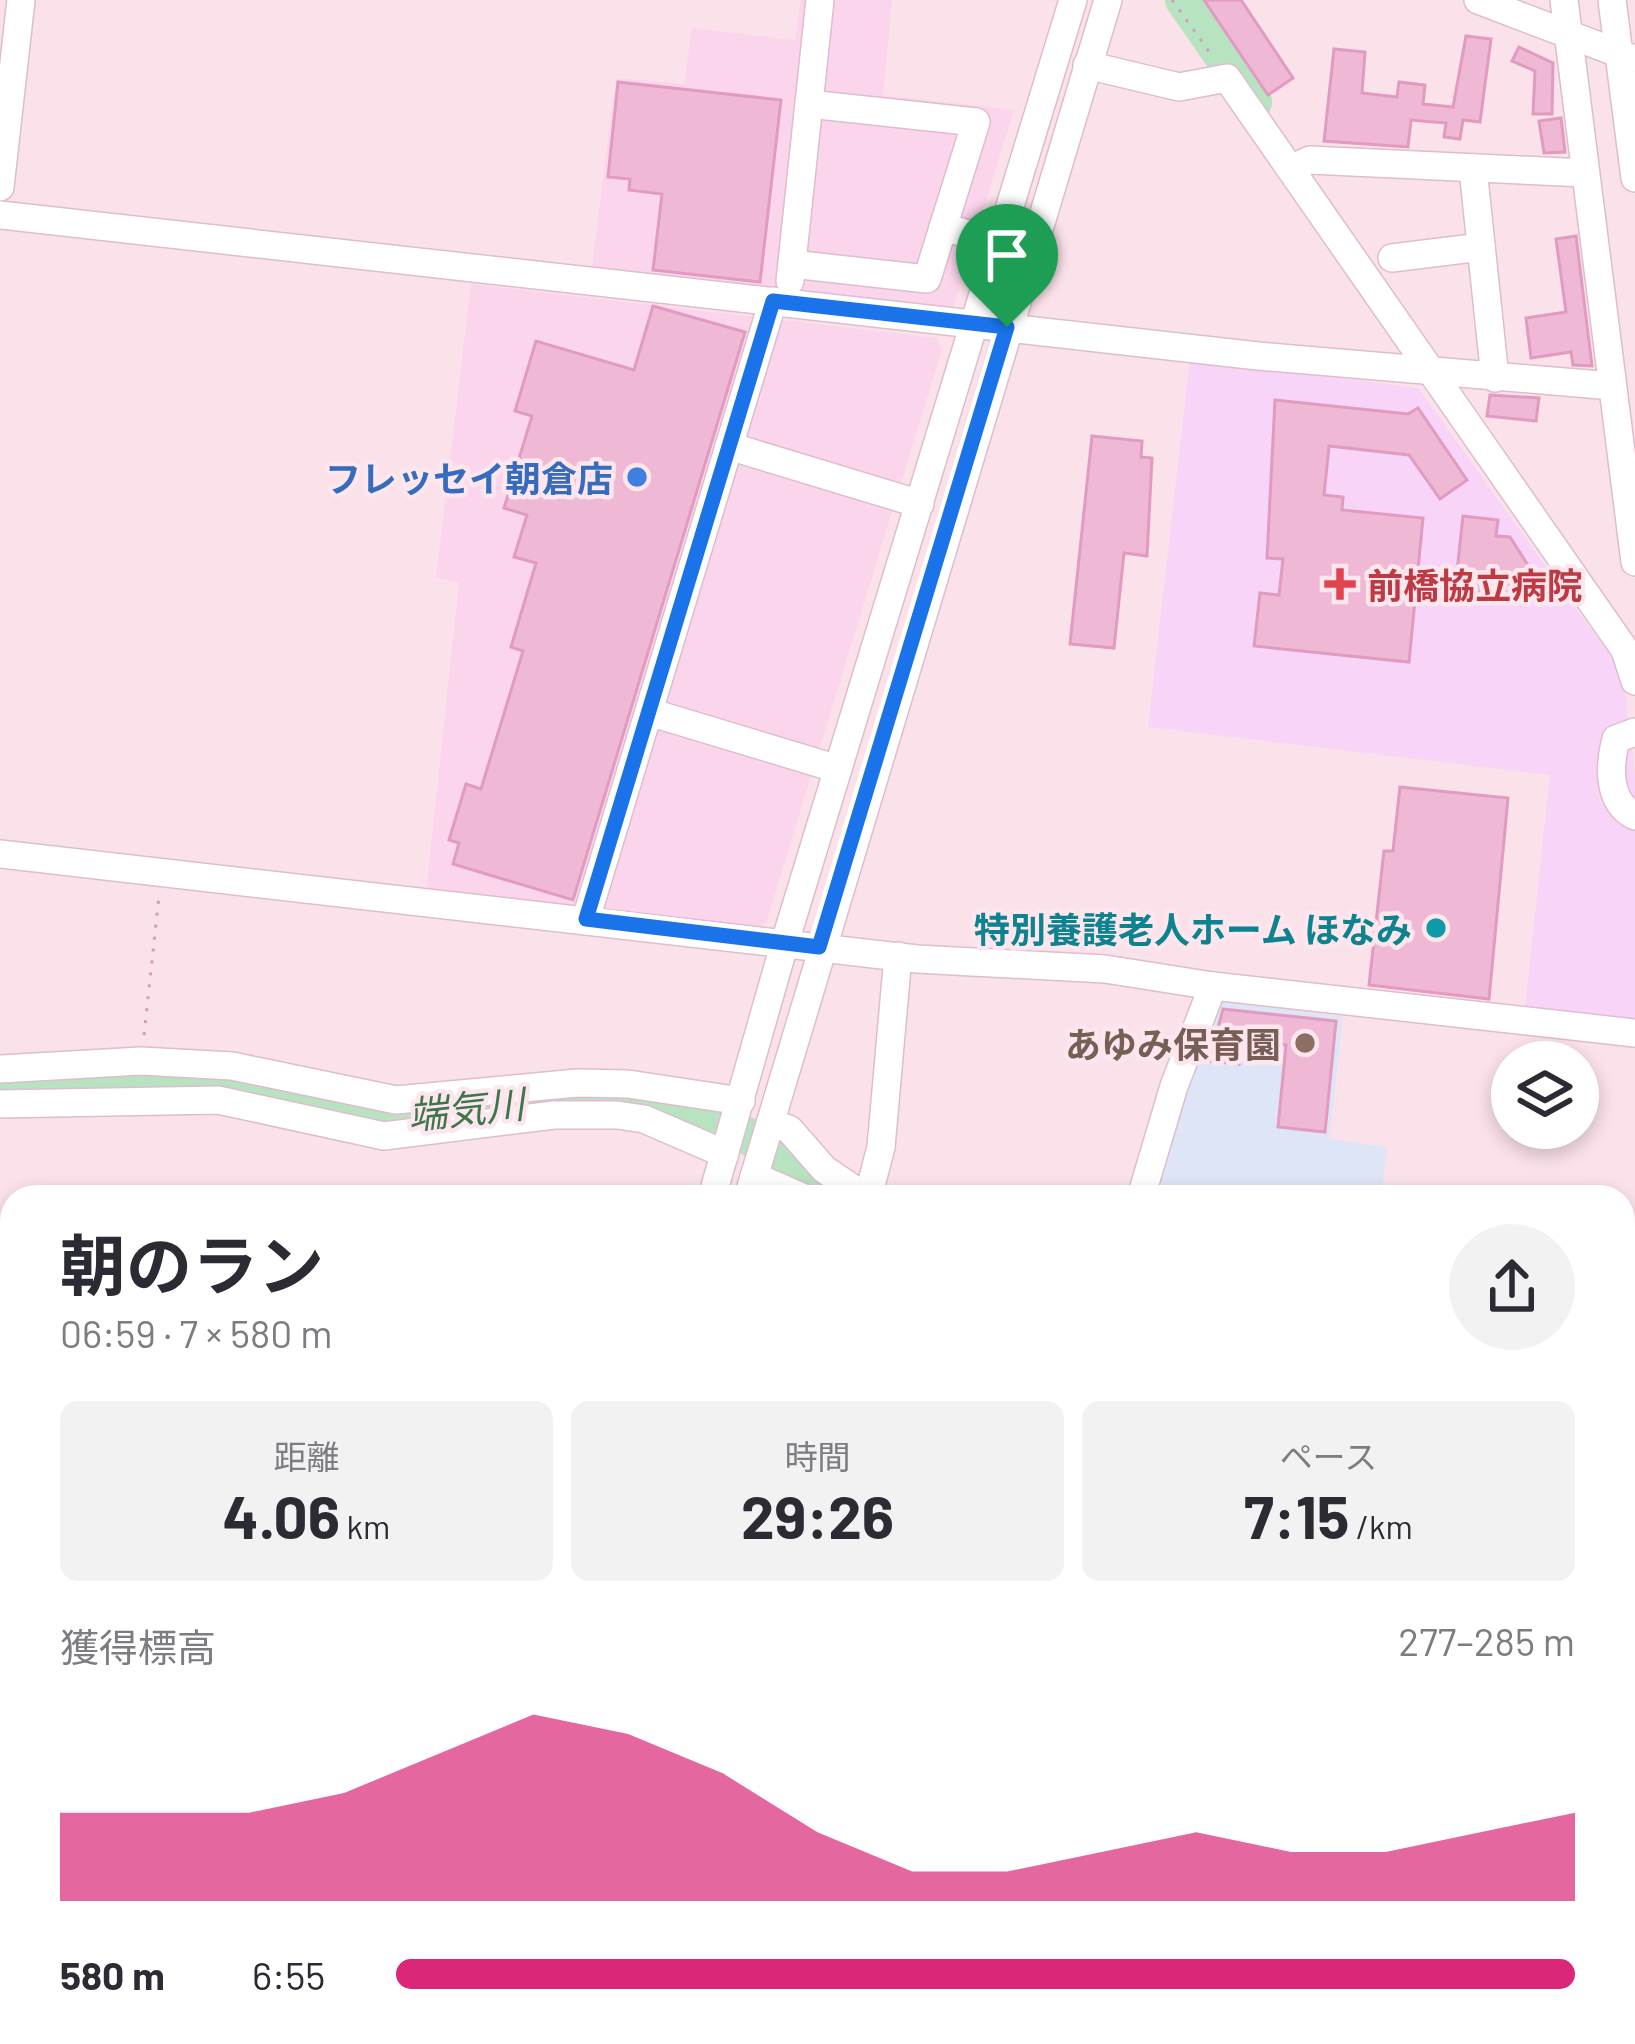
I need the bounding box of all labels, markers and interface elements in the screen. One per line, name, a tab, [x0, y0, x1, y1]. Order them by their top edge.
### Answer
pin	[956, 204, 1058, 327]
icon: arrive	[974, 222, 1040, 288]
place label: フレッセイ朝倉店	[325, 456, 613, 499]
marker: フレッセイ朝倉店	[624, 464, 650, 490]
place label: 前橋協立病院	[1367, 563, 1583, 606]
marker: 前橋協立病院	[1324, 568, 1356, 600]
place label: 特別養護老人ホーム ほなみ	[974, 907, 1412, 950]
marker: 特別養護老人ホーム ほなみ	[1423, 915, 1449, 941]
place label: あゆみ保育園	[1065, 1022, 1281, 1065]
marker: あゆみ保育園	[1292, 1030, 1318, 1056]
map controls	[1491, 1041, 1599, 1149]
button: layers	[1491, 1041, 1599, 1149]
water label: 端気川	[405, 1078, 531, 1137]
text: 朝のラン	[60, 1224, 324, 1303]
button: share	[1449, 1224, 1575, 1350]
text: 06:59 · 7 × 580 m	[60, 1309, 332, 1356]
text: 距離	[274, 1436, 340, 1476]
text: 時間	[785, 1436, 851, 1476]
text: ペース	[1280, 1436, 1377, 1476]
text: 4.06	[223, 1479, 340, 1551]
text: 29:26	[741, 1479, 894, 1551]
text: 7:15	[1244, 1479, 1349, 1551]
text: km	[340, 1506, 390, 1546]
text: /km	[1349, 1506, 1413, 1546]
text: 277–285 m	[1398, 1617, 1575, 1664]
text: 獲得標高	[60, 1623, 216, 1670]
text: 580 m	[60, 1951, 165, 1998]
text: 6:55	[252, 1951, 325, 1998]

